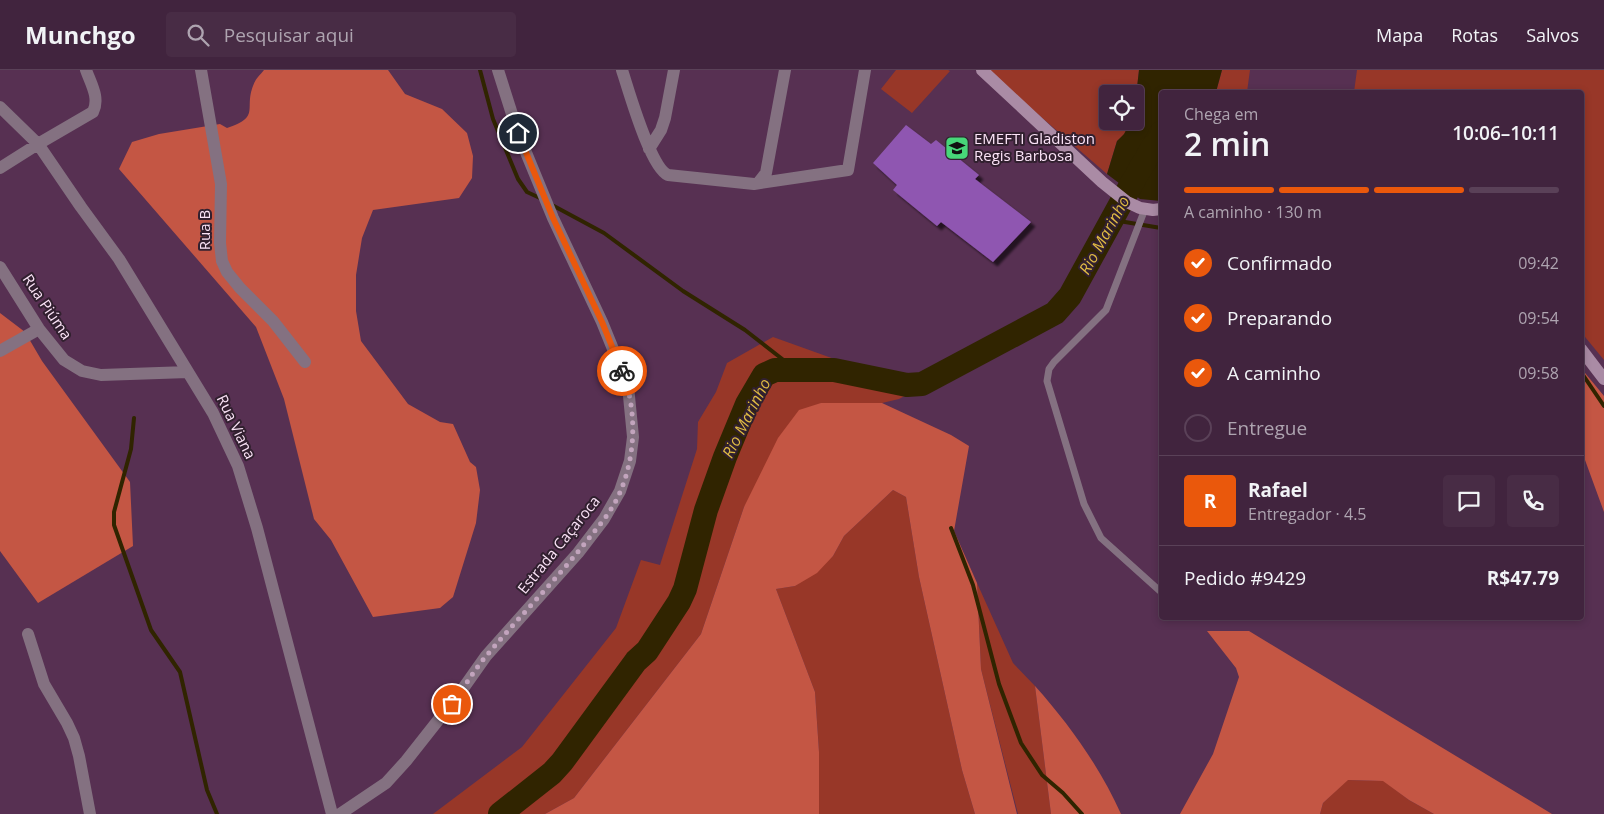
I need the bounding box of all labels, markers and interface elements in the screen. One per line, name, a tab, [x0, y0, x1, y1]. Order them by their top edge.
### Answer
search box	[166, 12, 516, 57]
text: Munchgo	[25, 18, 136, 51]
icon: search	[184, 21, 212, 49]
text: Pesquisar aqui	[224, 22, 354, 48]
text: Mapa	[1376, 23, 1423, 47]
text: Rotas	[1451, 23, 1498, 47]
text: Salvos	[1526, 23, 1579, 47]
map controls	[1099, 85, 1144, 130]
button: locate	[1099, 85, 1144, 130]
text: Chega em	[1184, 103, 1258, 125]
pin	[497, 112, 539, 154]
icon: home	[504, 119, 532, 147]
text: 10:06–10:11	[1452, 120, 1559, 146]
text: 2 min	[1184, 122, 1270, 165]
place label: EMEFTI Gladiston Regis Barbosa	[974, 128, 1095, 165]
school or university icon: EMEFTI Gladiston Regis Barbosa	[944, 135, 970, 161]
water label: Rio Marinho	[1073, 192, 1135, 278]
text: A caminho · 130 m	[1184, 201, 1322, 223]
street label: Rua B	[194, 210, 214, 250]
icon: check	[1184, 249, 1212, 277]
text: Confirmado	[1227, 250, 1332, 276]
text: 09:42	[1518, 252, 1559, 274]
street label: Rua Piúma	[19, 270, 77, 343]
icon: check	[1184, 304, 1212, 332]
text: Preparando	[1227, 305, 1332, 331]
text: 09:54	[1518, 307, 1559, 329]
courier	[597, 346, 647, 396]
icon: bike	[608, 357, 636, 385]
icon: check	[1184, 359, 1212, 387]
text: A caminho	[1227, 360, 1321, 386]
text: 09:58	[1518, 362, 1559, 384]
water label: Rio Marinho	[717, 374, 775, 462]
street label: Rua Viana	[213, 391, 261, 462]
text: Entregue	[1227, 415, 1307, 441]
button: chat	[1443, 475, 1495, 527]
button: phone	[1507, 475, 1559, 527]
text: Rafael	[1248, 477, 1308, 503]
text: R	[1204, 488, 1216, 514]
street label: Estrada Caçaroca	[512, 491, 604, 598]
text: Entregador · 4.5	[1248, 503, 1366, 525]
text: Pedido #9429	[1184, 565, 1306, 591]
text: R$47.79	[1487, 565, 1559, 591]
pin	[431, 683, 473, 725]
icon: bag	[438, 690, 466, 718]

